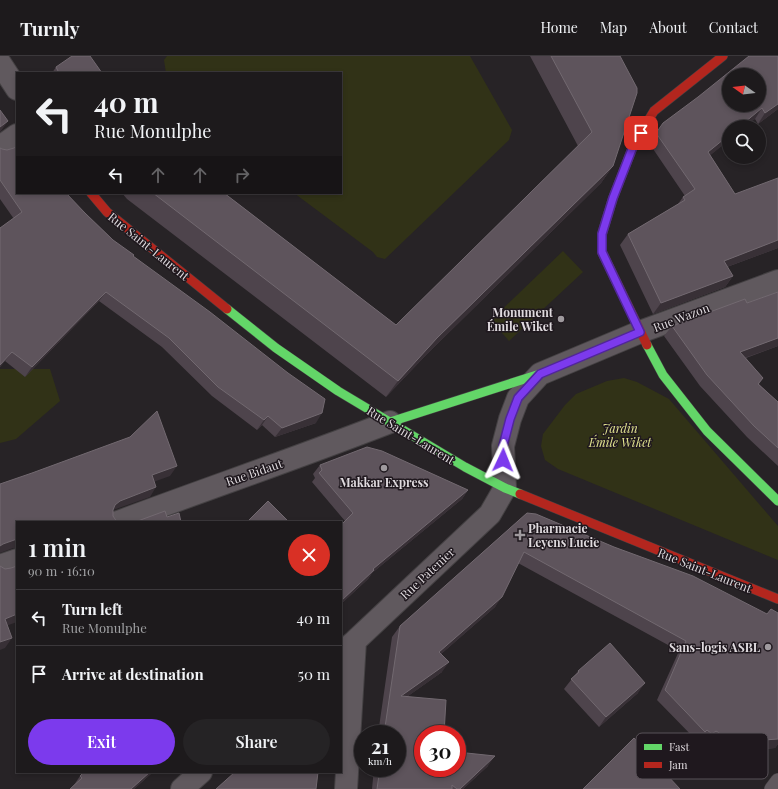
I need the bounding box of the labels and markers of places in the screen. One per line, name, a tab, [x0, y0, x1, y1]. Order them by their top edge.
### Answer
pin	[624, 116, 658, 150]
place label: Monument Émile Wiket	[487, 304, 554, 334]
marker: Monument Émile Wiket	[556, 314, 566, 324]
marker: Makkar Express	[379, 463, 389, 473]
place label: Makkar Express	[339, 474, 429, 490]
place label: Pharmacie Leyens Lucie	[528, 520, 599, 550]
marker: Pharmacie Leyens Lucie	[515, 530, 525, 540]
place label: Sans-logis ASBL	[669, 639, 761, 655]
marker: Sans-logis ASBL	[763, 642, 773, 652]

